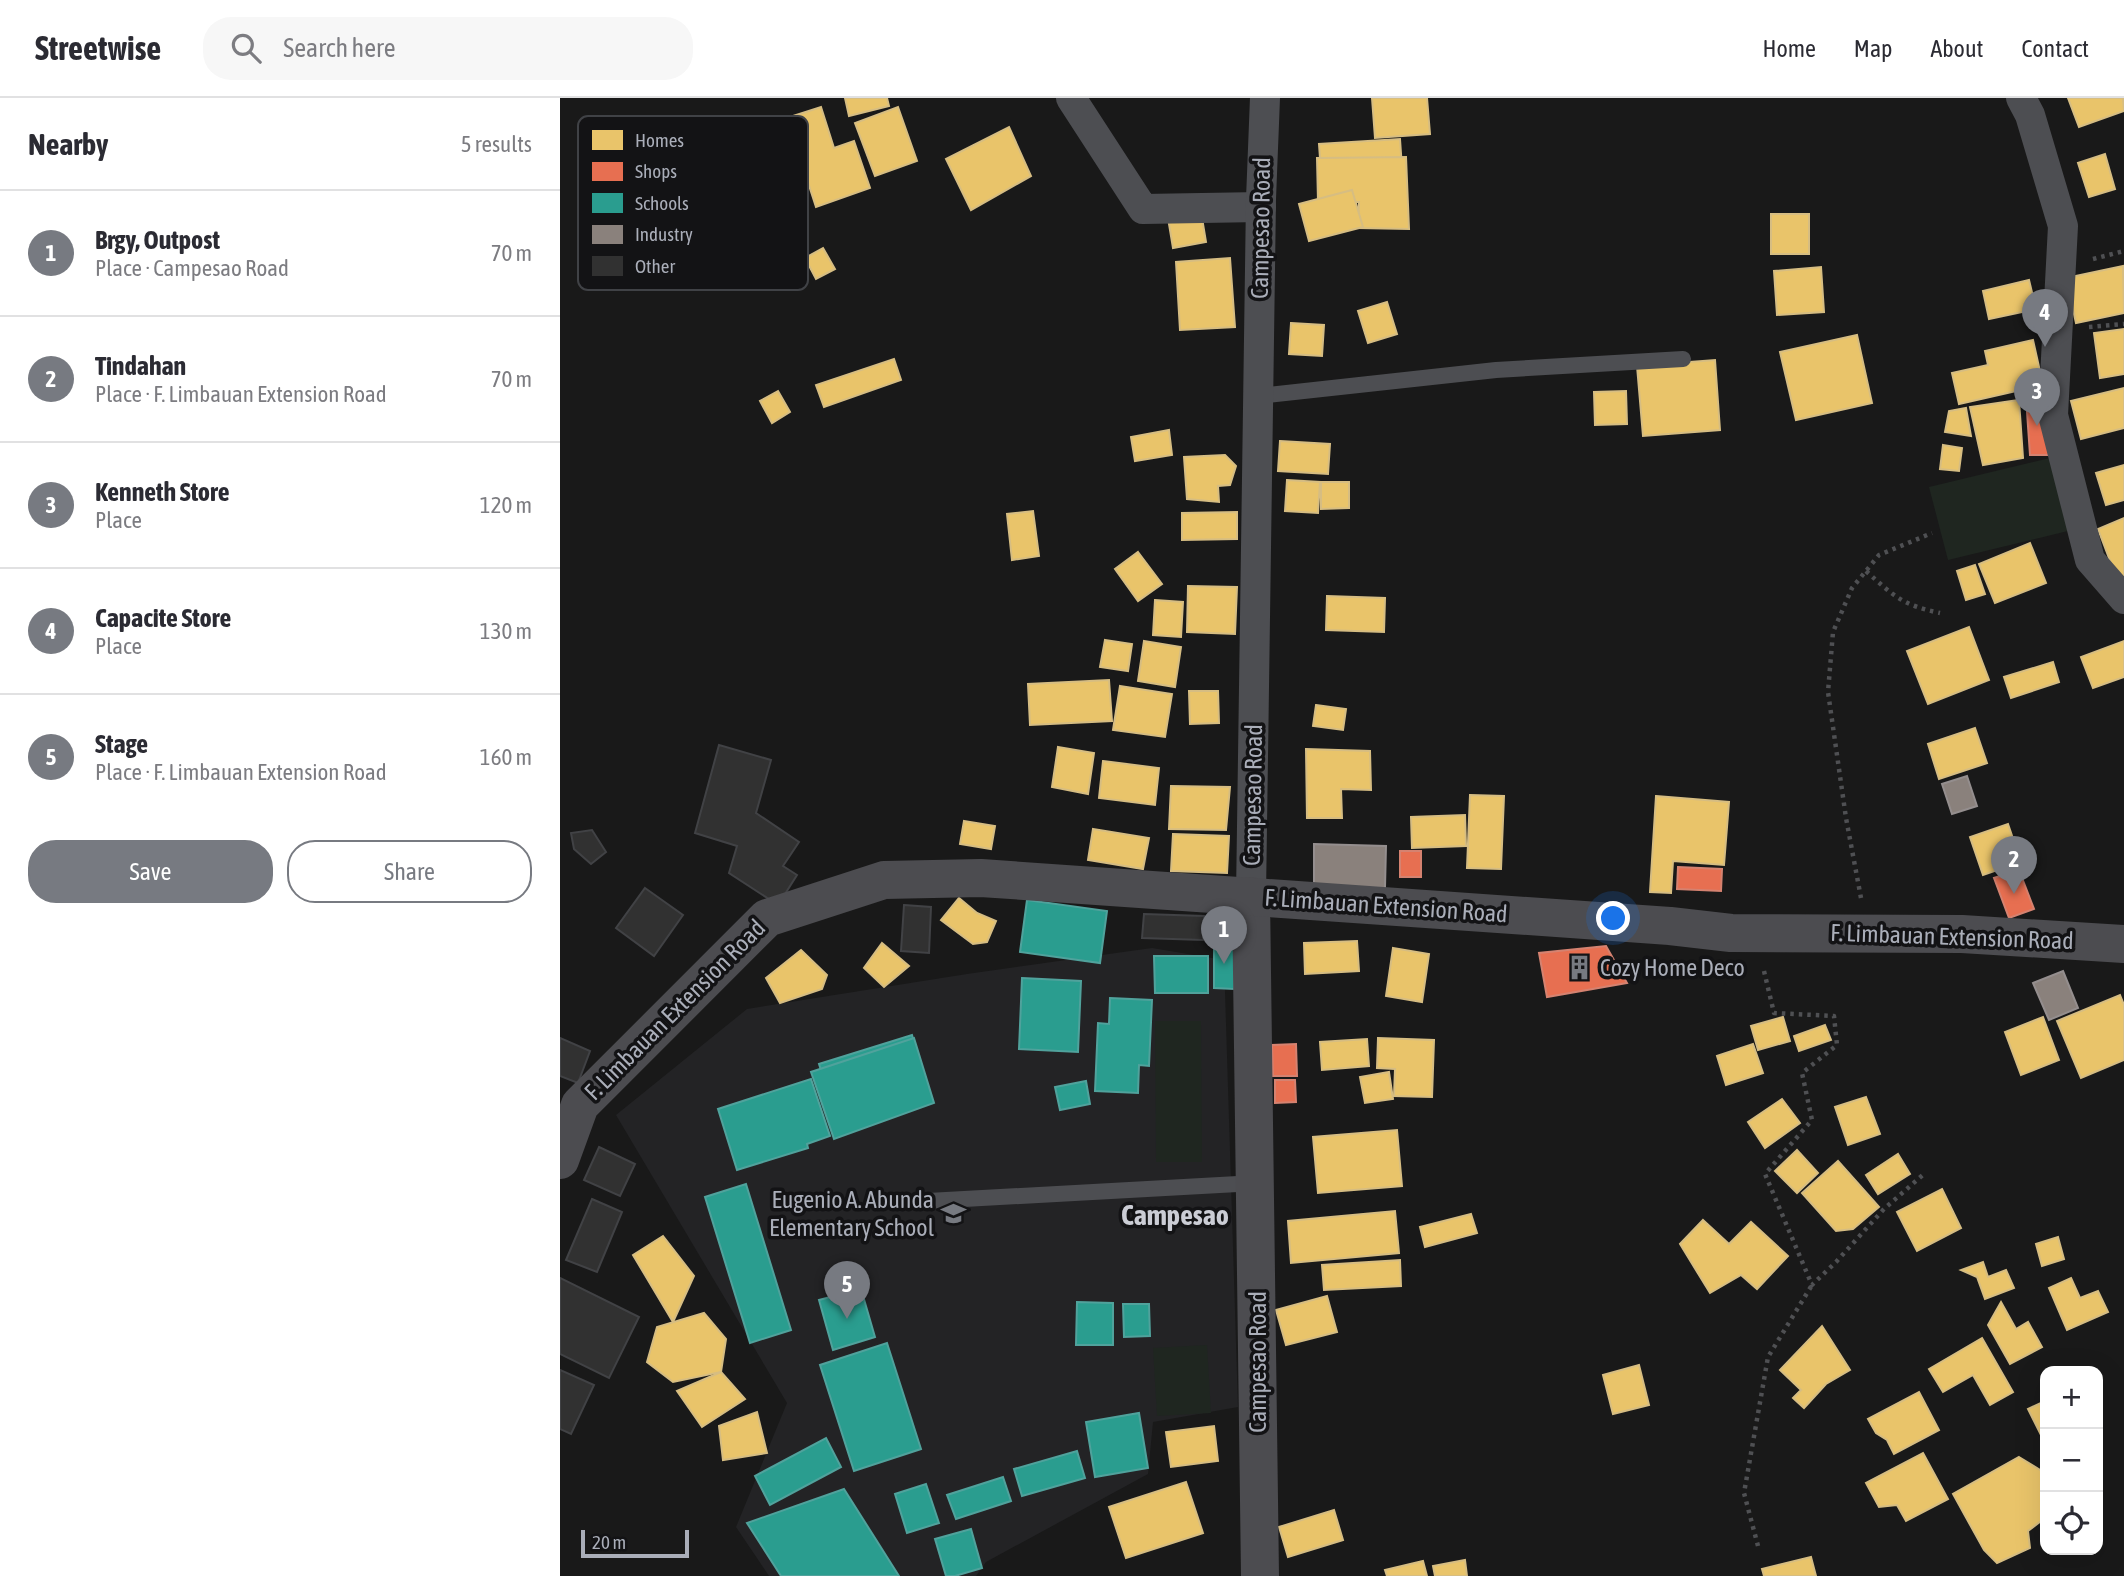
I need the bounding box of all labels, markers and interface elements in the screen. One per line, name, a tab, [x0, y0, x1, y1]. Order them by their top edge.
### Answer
search box	[203, 17, 693, 80]
text: Streetwise	[35, 29, 161, 67]
icon: search	[227, 29, 265, 67]
text: Search here	[283, 33, 396, 63]
text: Home	[1762, 35, 1816, 62]
text: Map	[1854, 35, 1892, 62]
text: About	[1930, 35, 1983, 62]
text: Contact	[2021, 35, 2089, 62]
legend	[578, 116, 808, 290]
text: Nearby	[28, 127, 108, 161]
text: Homes	[635, 129, 684, 151]
text: 5 results	[461, 131, 532, 157]
street label: Campesao Road	[1246, 157, 1275, 299]
text: Shops	[635, 160, 677, 182]
text: Schools	[635, 192, 689, 214]
text: Industry	[635, 223, 693, 245]
text: Brgy, Outpost	[95, 225, 220, 255]
text: 1	[46, 240, 56, 266]
text: 70 m	[491, 240, 532, 266]
text: Place · Campesao Road	[95, 255, 289, 281]
text: Other	[635, 255, 675, 277]
pin: 4	[2022, 289, 2068, 347]
text: Tindahan	[95, 351, 186, 381]
text: 2	[46, 366, 56, 392]
text: 70 m	[491, 366, 532, 392]
pin: 3	[2014, 368, 2060, 426]
text: Place · F. Limbauan Extension Road	[95, 381, 387, 407]
text: Kenneth Store	[95, 477, 230, 507]
text: 3	[46, 492, 56, 518]
text: 120 m	[480, 492, 532, 518]
text: Place	[95, 507, 142, 533]
text: Capacite Store	[95, 603, 231, 633]
text: 4	[46, 618, 56, 644]
text: 130 m	[480, 618, 532, 644]
text: Place	[95, 633, 142, 659]
street label: Campesao Road	[1238, 724, 1267, 866]
text: Stage	[95, 729, 148, 759]
text: 5	[46, 744, 56, 770]
text: 160 m	[480, 744, 532, 770]
text: Place · F. Limbauan Extension Road	[95, 759, 387, 785]
pin: 2	[1991, 836, 2037, 894]
button: Save	[28, 840, 273, 903]
button: Share	[287, 840, 532, 903]
street label: F. Limbauan Extension Road	[1264, 884, 1508, 927]
your location	[1596, 901, 1630, 935]
pin: 1	[1201, 906, 1247, 964]
street label: F. Limbauan Extension Road	[579, 914, 770, 1105]
street label: F. Limbauan Extension Road	[1830, 919, 2074, 954]
building icon: Cozy Home Deco	[1566, 954, 1594, 982]
place label: Cozy Home Deco	[1600, 954, 1745, 981]
place label: Eugenio A. Abunda Elementary School	[769, 1186, 935, 1241]
district label: Campesao	[1121, 1199, 1229, 1231]
school or university icon: Eugenio A. Abunda Elementary School	[940, 1200, 968, 1228]
pin: 5	[824, 1261, 870, 1319]
street label: Campesao Road	[1244, 1291, 1271, 1433]
map controls	[2040, 1366, 2103, 1555]
button: +	[2040, 1366, 2103, 1429]
button: −	[2040, 1429, 2103, 1492]
button: locate	[2040, 1492, 2103, 1555]
scale bar	[581, 1527, 690, 1559]
text: 20 m	[592, 1531, 626, 1553]

